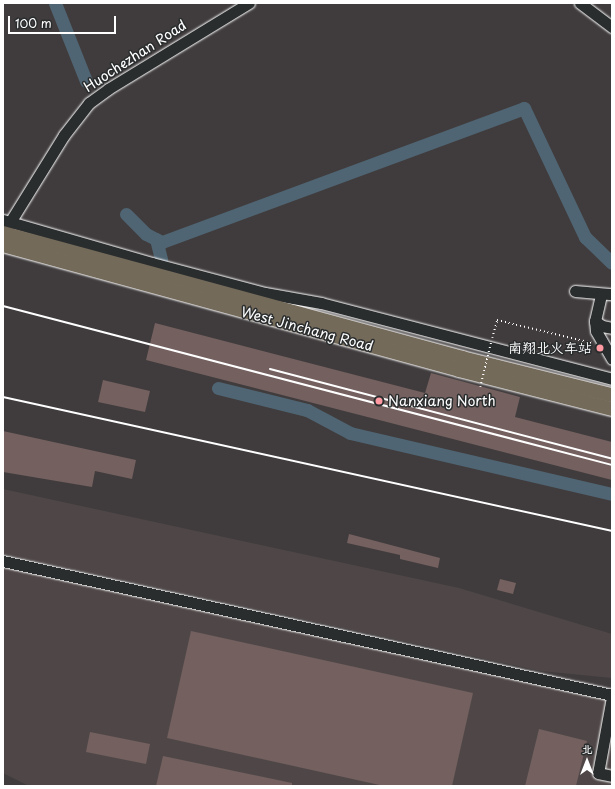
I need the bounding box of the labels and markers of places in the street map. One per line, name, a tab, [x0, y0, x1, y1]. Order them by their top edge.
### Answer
place label: 南翔北火车站	[508, 340, 592, 356]
marker: 南翔北火车站	[595, 343, 605, 353]
place label: Nanxiang North	[388, 393, 496, 409]
marker: Nanxiang North	[373, 395, 385, 407]

